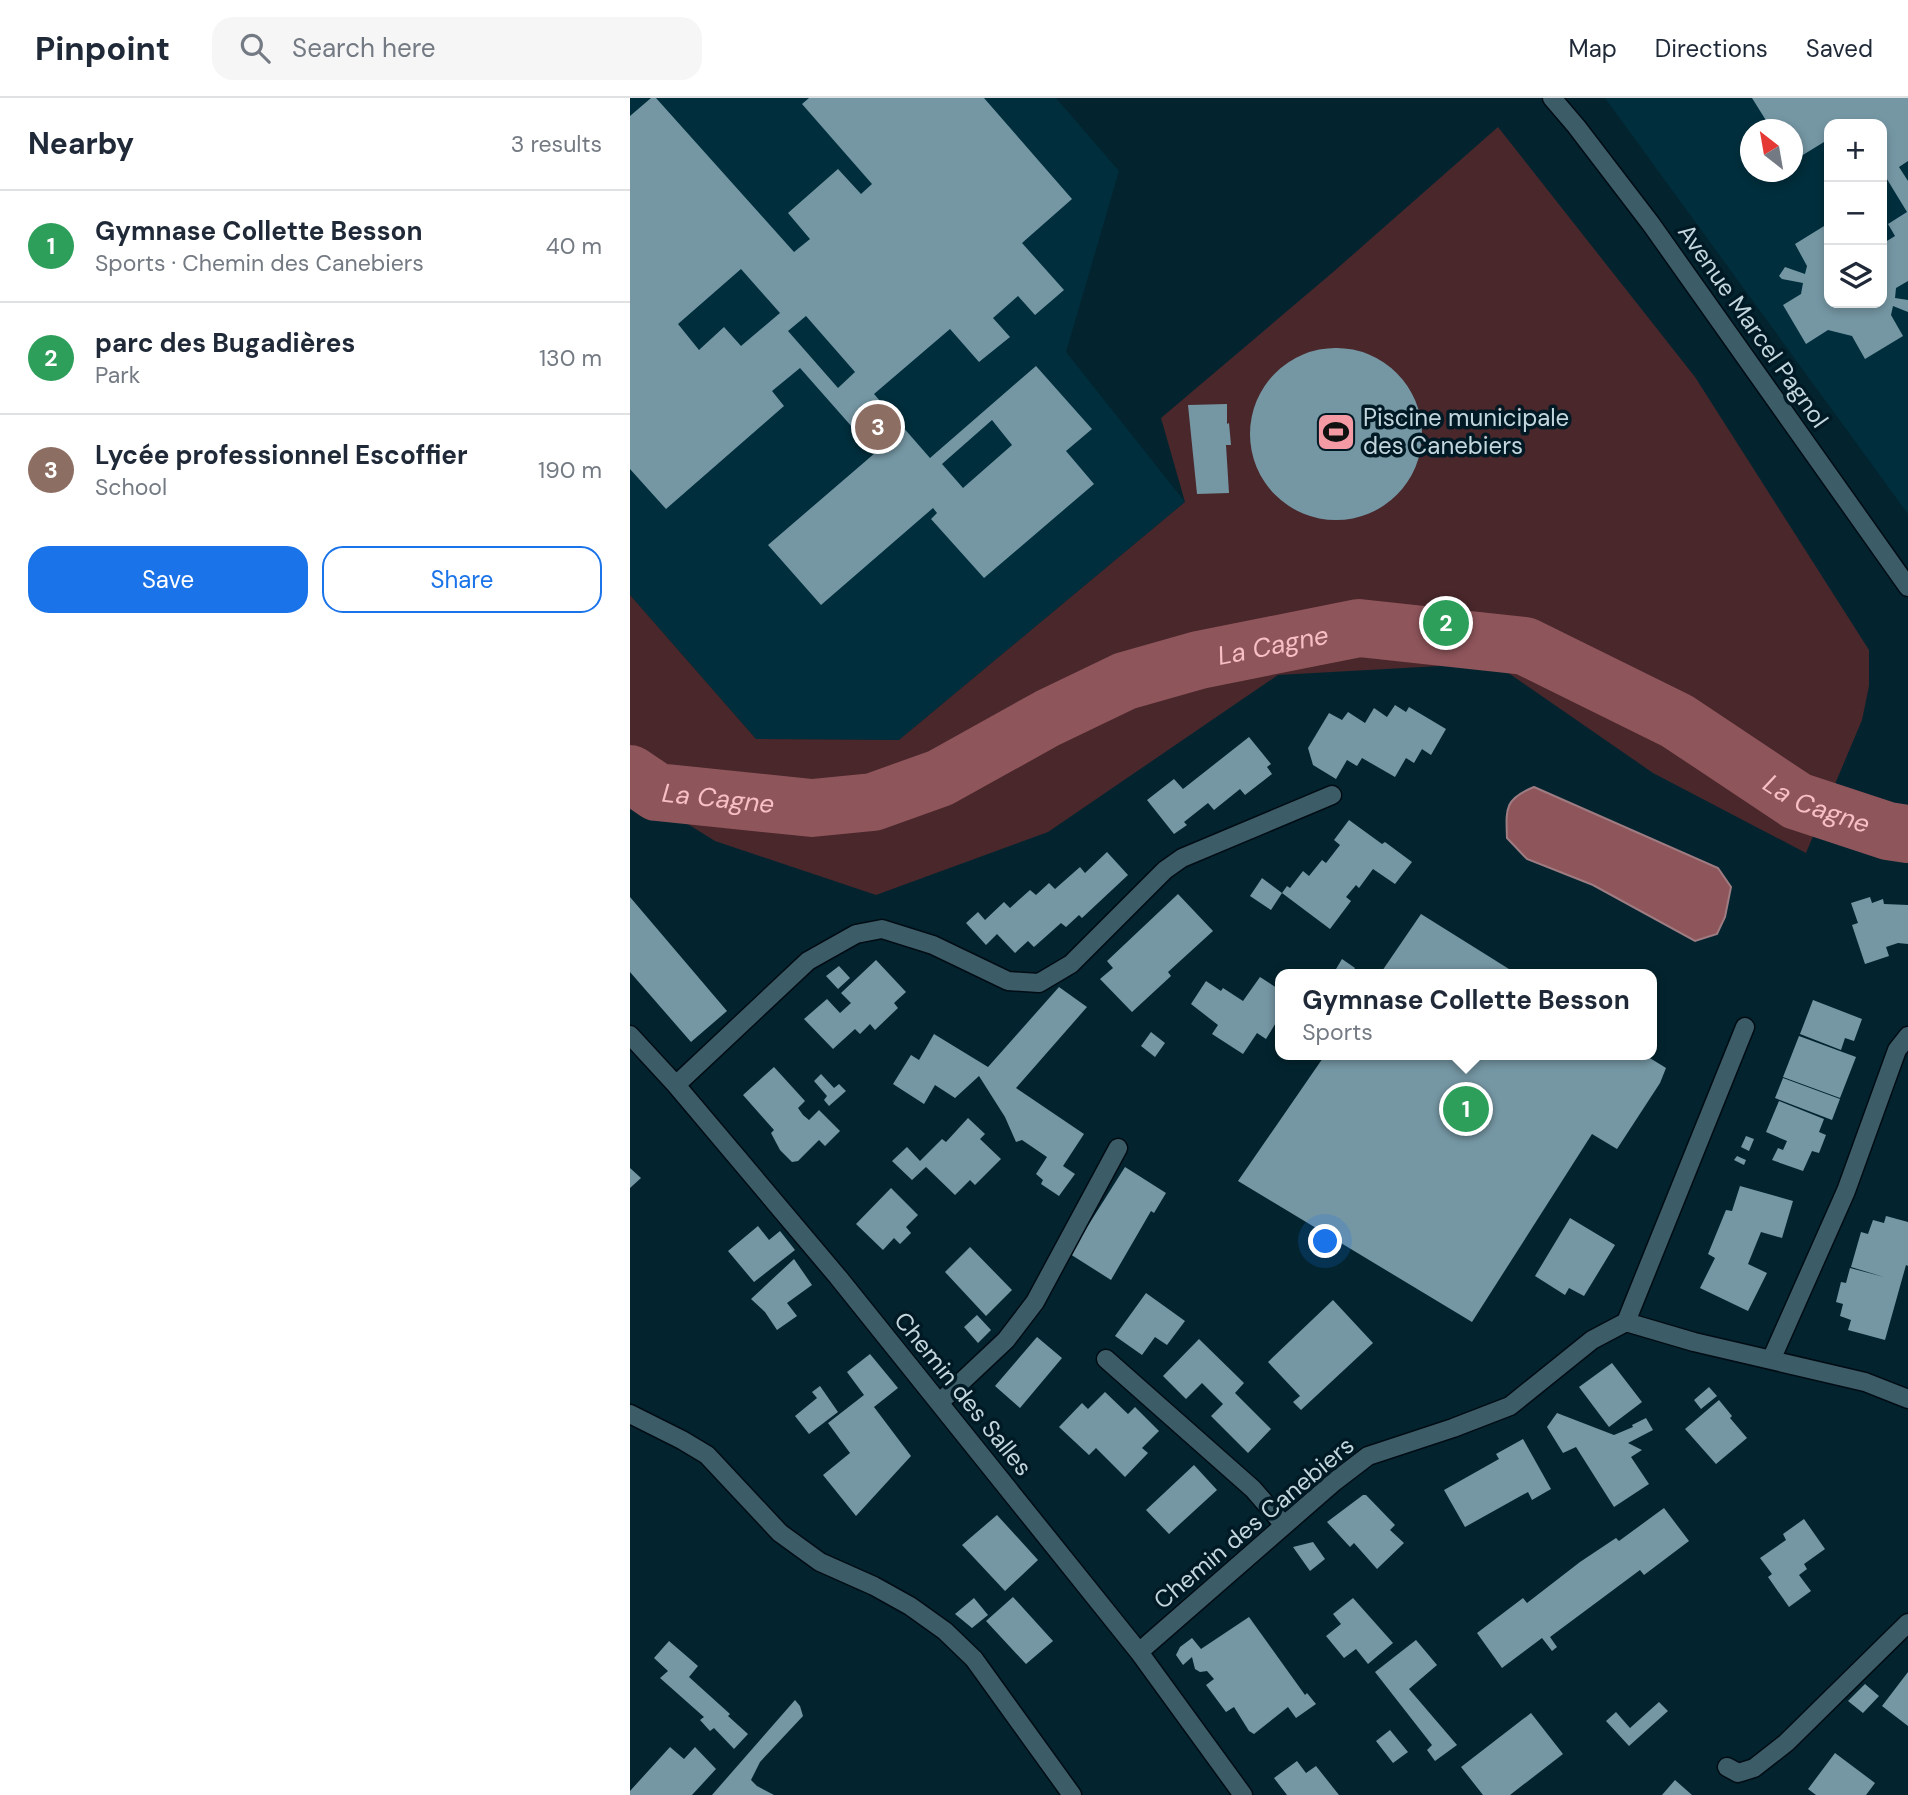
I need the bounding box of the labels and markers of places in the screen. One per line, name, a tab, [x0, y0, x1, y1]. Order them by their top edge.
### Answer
pin: 3	[855, 401, 901, 453]
place label: Piscine municipale des Canebiers	[1363, 402, 1569, 461]
sports icon: Piscine municipale des Canebiers	[1315, 411, 1357, 453]
pin: 2	[1423, 597, 1469, 649]
pin: 1	[1443, 1083, 1489, 1135]

